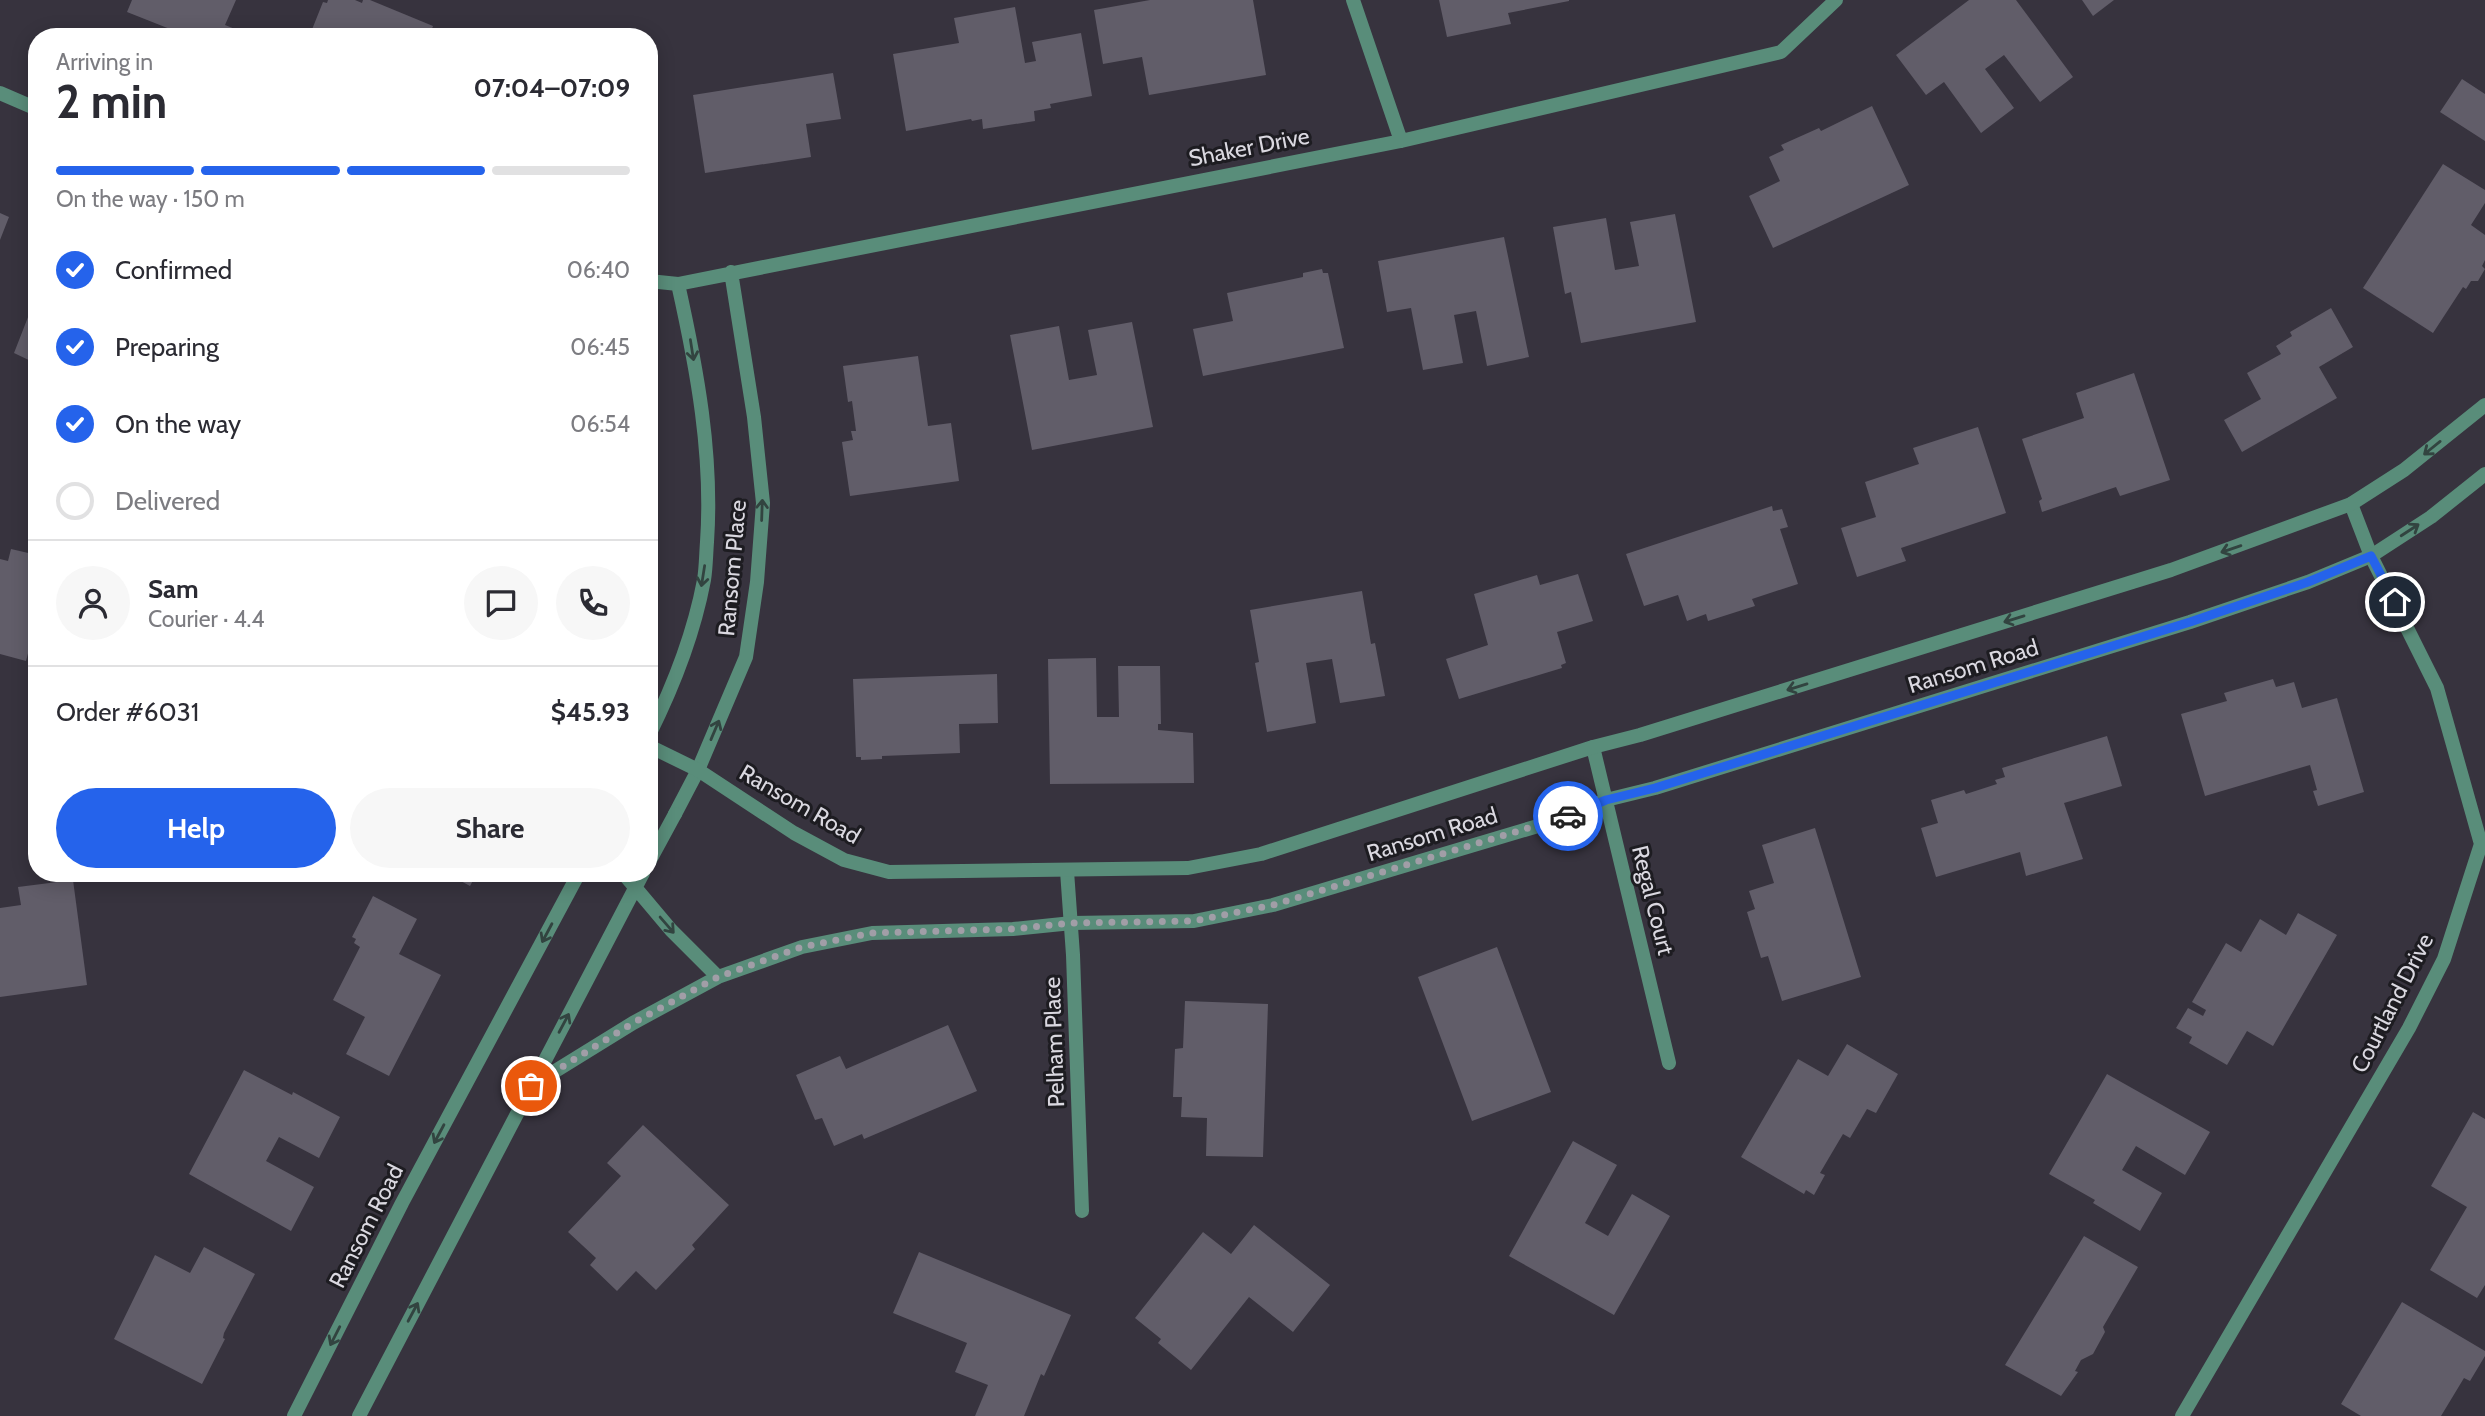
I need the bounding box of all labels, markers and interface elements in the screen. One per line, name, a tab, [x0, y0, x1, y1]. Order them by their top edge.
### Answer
text: Arriving in	[56, 48, 153, 76]
text: 07:04–07:09	[473, 72, 630, 104]
text: 2 min	[56, 74, 167, 130]
street label: Shaker Drive	[1186, 122, 1312, 172]
text: On the way · 150 m	[56, 185, 245, 213]
icon: check	[56, 251, 94, 289]
text: Confirmed	[115, 254, 232, 286]
text: 06:40	[567, 256, 630, 284]
icon: check	[56, 328, 94, 366]
text: Preparing	[115, 331, 219, 363]
text: 06:45	[570, 333, 630, 361]
one-way arrow	[686, 338, 699, 361]
icon: check	[56, 405, 94, 443]
text: On the way	[115, 408, 241, 440]
text: 06:54	[570, 410, 630, 438]
one-way arrow	[2424, 440, 2442, 456]
text: Delivered	[115, 485, 220, 517]
street label: Ransom Place	[712, 498, 752, 637]
one-way arrow	[755, 498, 768, 521]
one-way arrow	[2400, 523, 2419, 538]
one-way arrow	[2220, 544, 2242, 556]
one-way arrow	[696, 564, 709, 587]
button: person	[56, 566, 130, 640]
button: chat	[464, 566, 538, 640]
button: phone	[556, 566, 630, 640]
pin	[2365, 572, 2425, 632]
text: Sam	[148, 573, 199, 605]
icon: home	[2376, 583, 2414, 621]
text: Courier · 4.4	[148, 605, 265, 633]
one-way arrow	[2004, 614, 2026, 626]
street label: Ransom Road	[1904, 633, 2042, 699]
one-way arrow	[1786, 681, 1808, 694]
text: Order #6031	[56, 696, 199, 728]
text: $45.93	[551, 696, 630, 728]
one-way arrow	[709, 720, 722, 741]
street label: Ransom Road	[735, 758, 865, 850]
courier	[1533, 781, 1603, 851]
button: Help	[56, 788, 336, 868]
button: Share	[350, 788, 630, 868]
icon: car	[1549, 797, 1587, 835]
street label: Ransom Road	[1363, 801, 1501, 867]
street label: Regal Court	[1626, 842, 1680, 958]
one-way arrow	[659, 916, 675, 934]
one-way arrow	[540, 923, 554, 943]
street label: Courtland Drive	[2345, 929, 2439, 1077]
street label: Pelham Place	[1038, 976, 1070, 1108]
one-way arrow	[557, 1014, 571, 1034]
pin	[501, 1056, 561, 1116]
icon: bag	[512, 1067, 550, 1105]
one-way arrow	[432, 1123, 446, 1144]
street label: Ransom Road	[323, 1159, 409, 1293]
one-way arrow	[407, 1302, 421, 1323]
one-way arrow	[327, 1325, 341, 1346]

